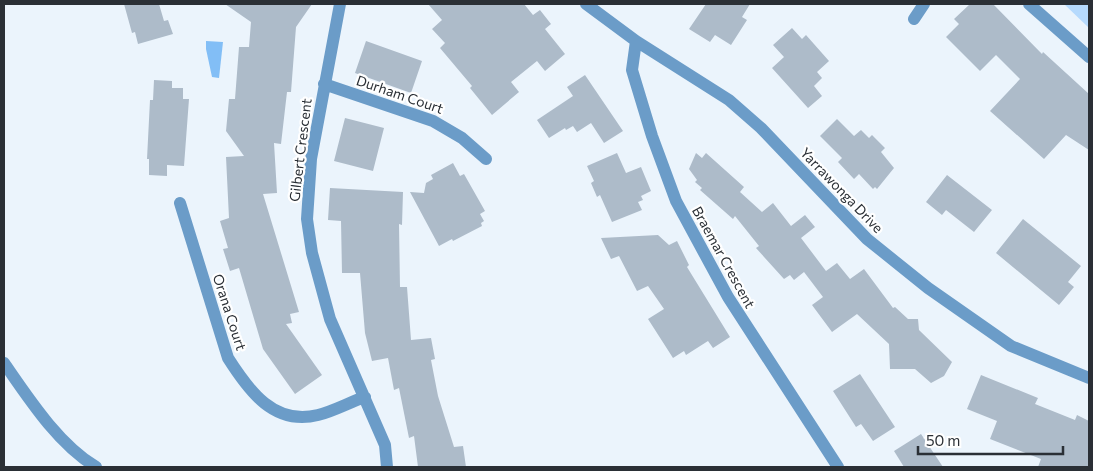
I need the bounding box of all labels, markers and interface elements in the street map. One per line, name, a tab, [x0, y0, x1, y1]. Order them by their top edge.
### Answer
street label: Durham Court	[354, 71, 446, 117]
street label: Gilbert Crescent	[285, 97, 315, 203]
street label: Yarrawonga Drive	[797, 144, 887, 236]
street label: Braemar Crescent	[689, 203, 759, 311]
street label: Orana Court	[210, 272, 250, 353]
scale bar	[918, 424, 1063, 456]
text: 50 m	[926, 431, 960, 449]

